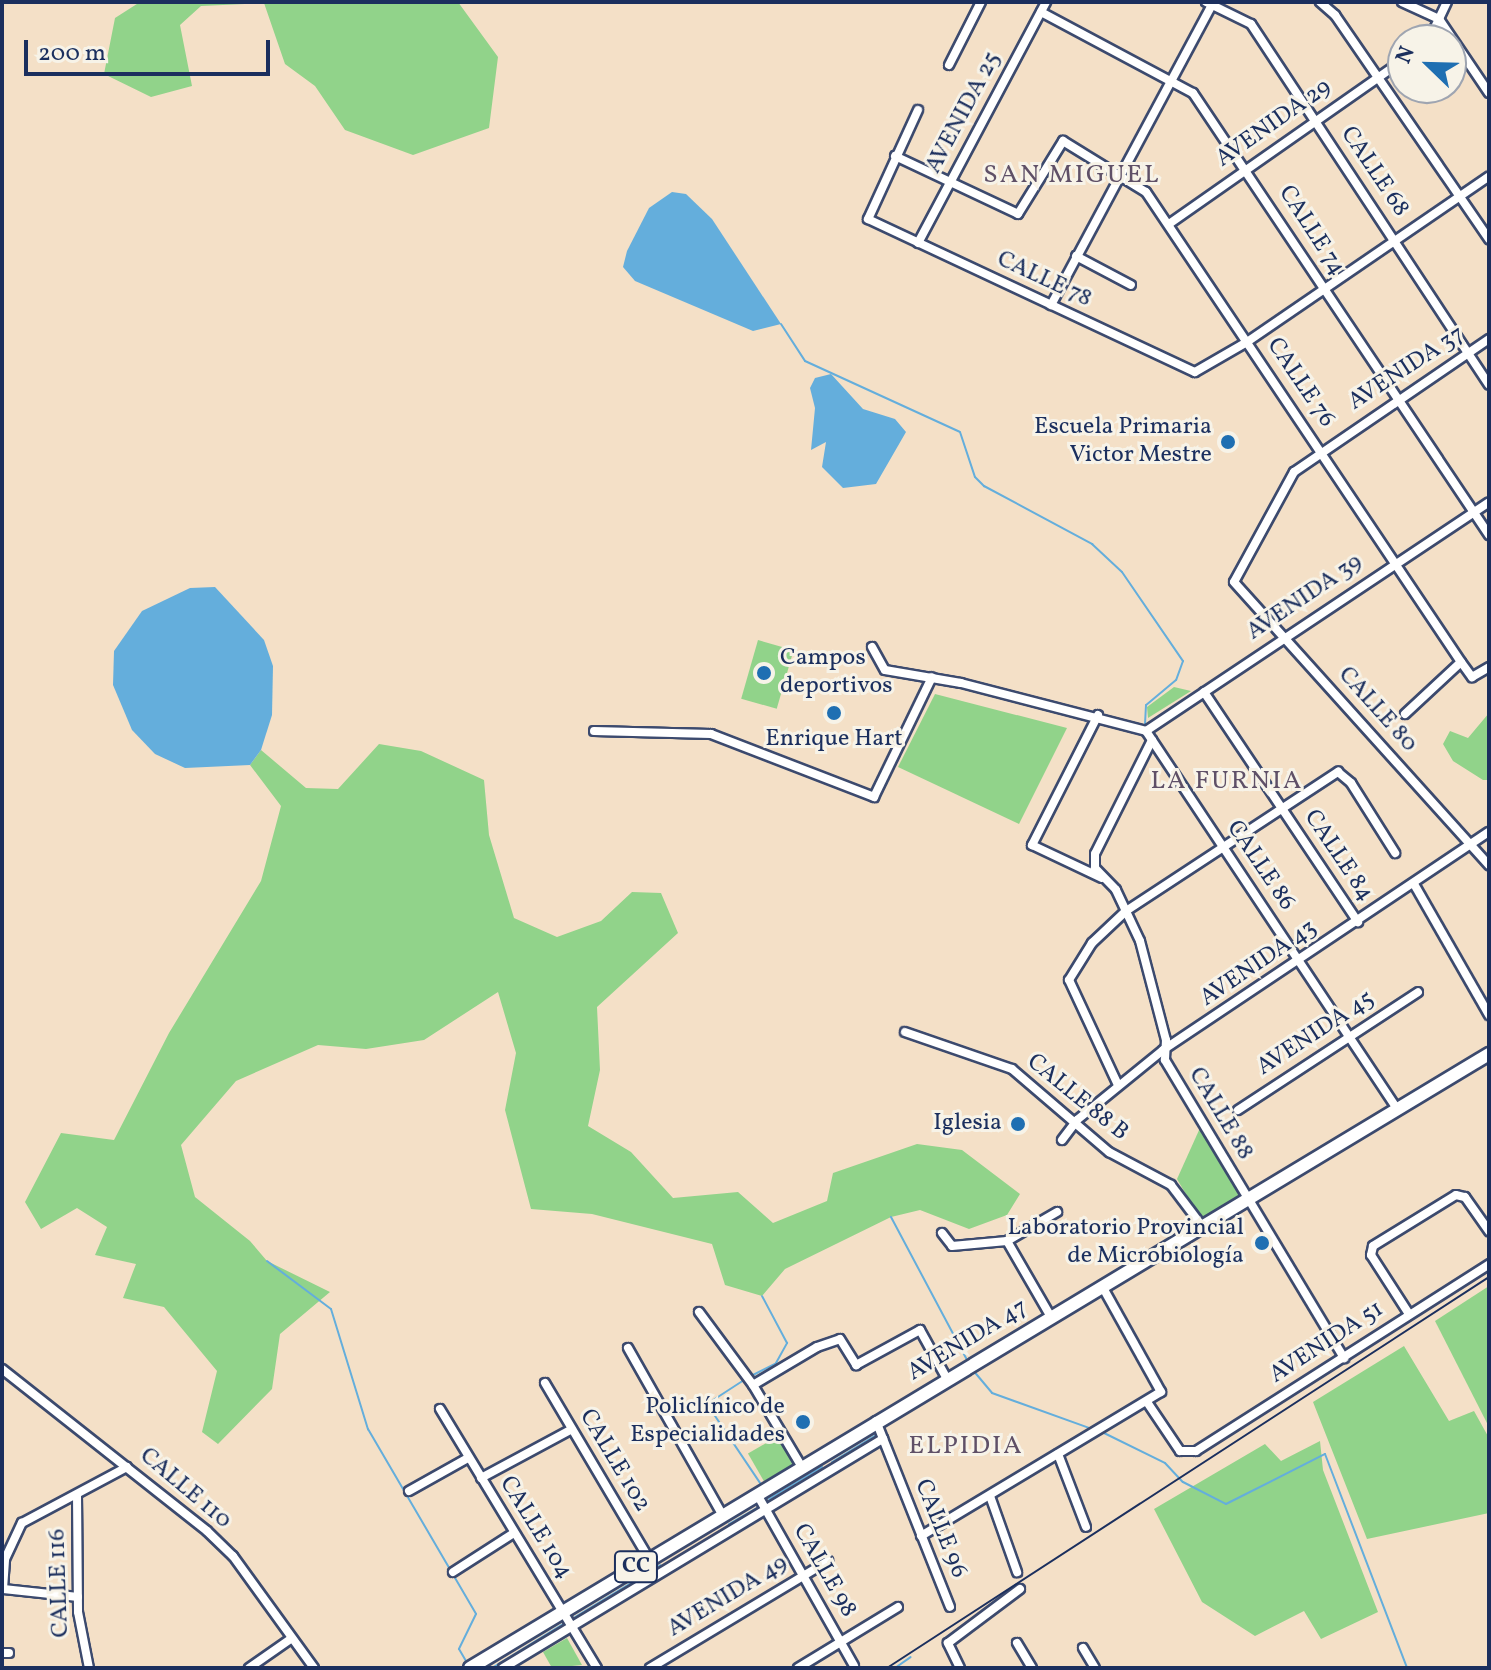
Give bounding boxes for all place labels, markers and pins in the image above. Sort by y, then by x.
place label: Escuela Primaria Victor Mestre [1034,414,1212,470]
marker: Escuela Primaria Victor Mestre [1219,433,1237,451]
place label: Campos deportivos [780,645,893,701]
marker: Campos deportivos [755,664,773,682]
marker: Enrique Hart [825,704,843,722]
place label: Enrique Hart [765,726,903,754]
place label: Iglesia [933,1110,1002,1138]
marker: Iglesia [1009,1115,1027,1133]
place label: Laboratorio Provincial de Microbiología [1007,1215,1244,1271]
marker: Laboratorio Provincial de Microbiología [1251,1232,1273,1254]
place label: Policlínico de Especialidades [630,1394,785,1450]
marker: Policlínico de Especialidades [792,1411,814,1433]

